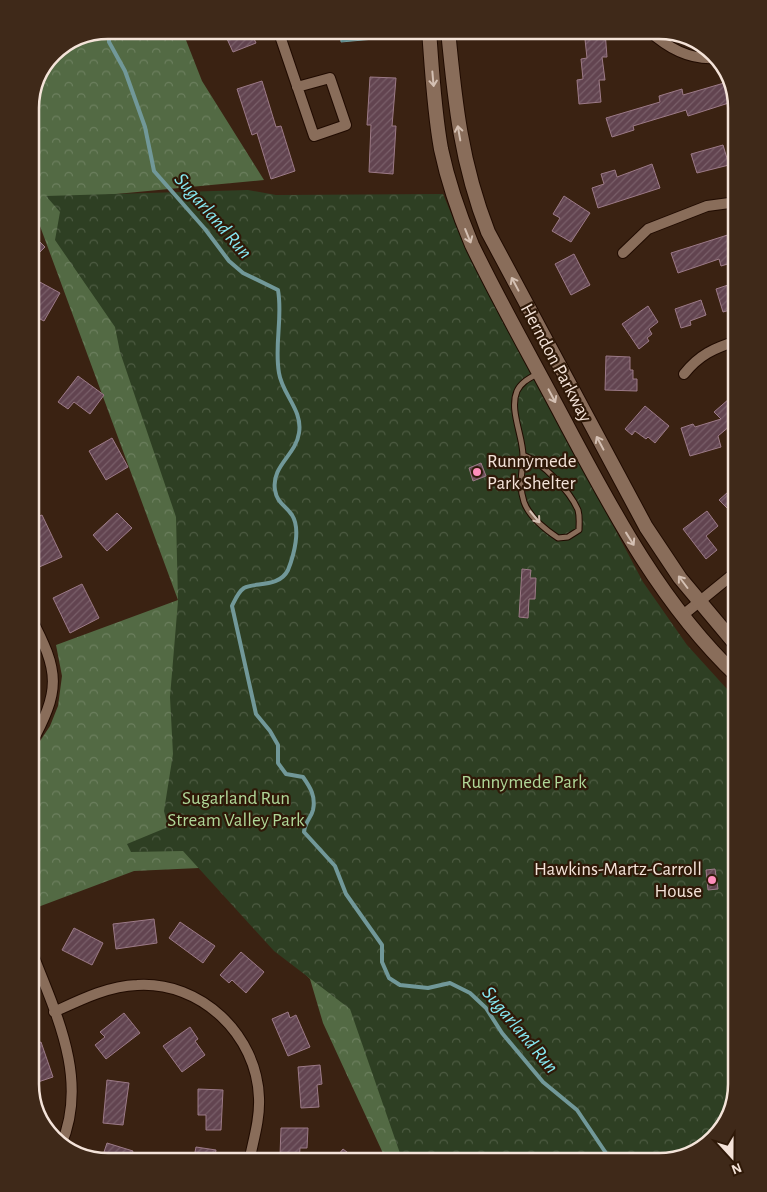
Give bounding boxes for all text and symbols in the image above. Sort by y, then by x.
one-way arrow [428,70,438,86]
one-way arrow [453,125,463,141]
water label: Sugarland Run [171,169,255,263]
one-way arrow [465,229,474,244]
one-way arrow [509,278,519,292]
street label: Herndon Parkway [517,301,595,425]
one-way arrow [548,388,557,403]
one-way arrow [594,436,604,451]
place label: Runnymede Park Shelter [487,452,576,493]
marker: Runnymede Park Shelter [471,466,483,478]
one-way arrow [529,510,541,523]
one-way arrow [625,531,635,545]
one-way arrow [678,576,689,589]
park label: Runnymede Park [461,773,587,792]
park label: Sugarland Run Stream Valley Park [167,789,305,830]
place label: Hawkins-Martz-Carroll House [534,860,702,901]
marker: Hawkins-Martz-Carroll House [706,874,718,886]
water label: Sugarland Run [478,983,562,1077]
north arrow [707,1132,757,1182]
text: N [729,1160,743,1176]

